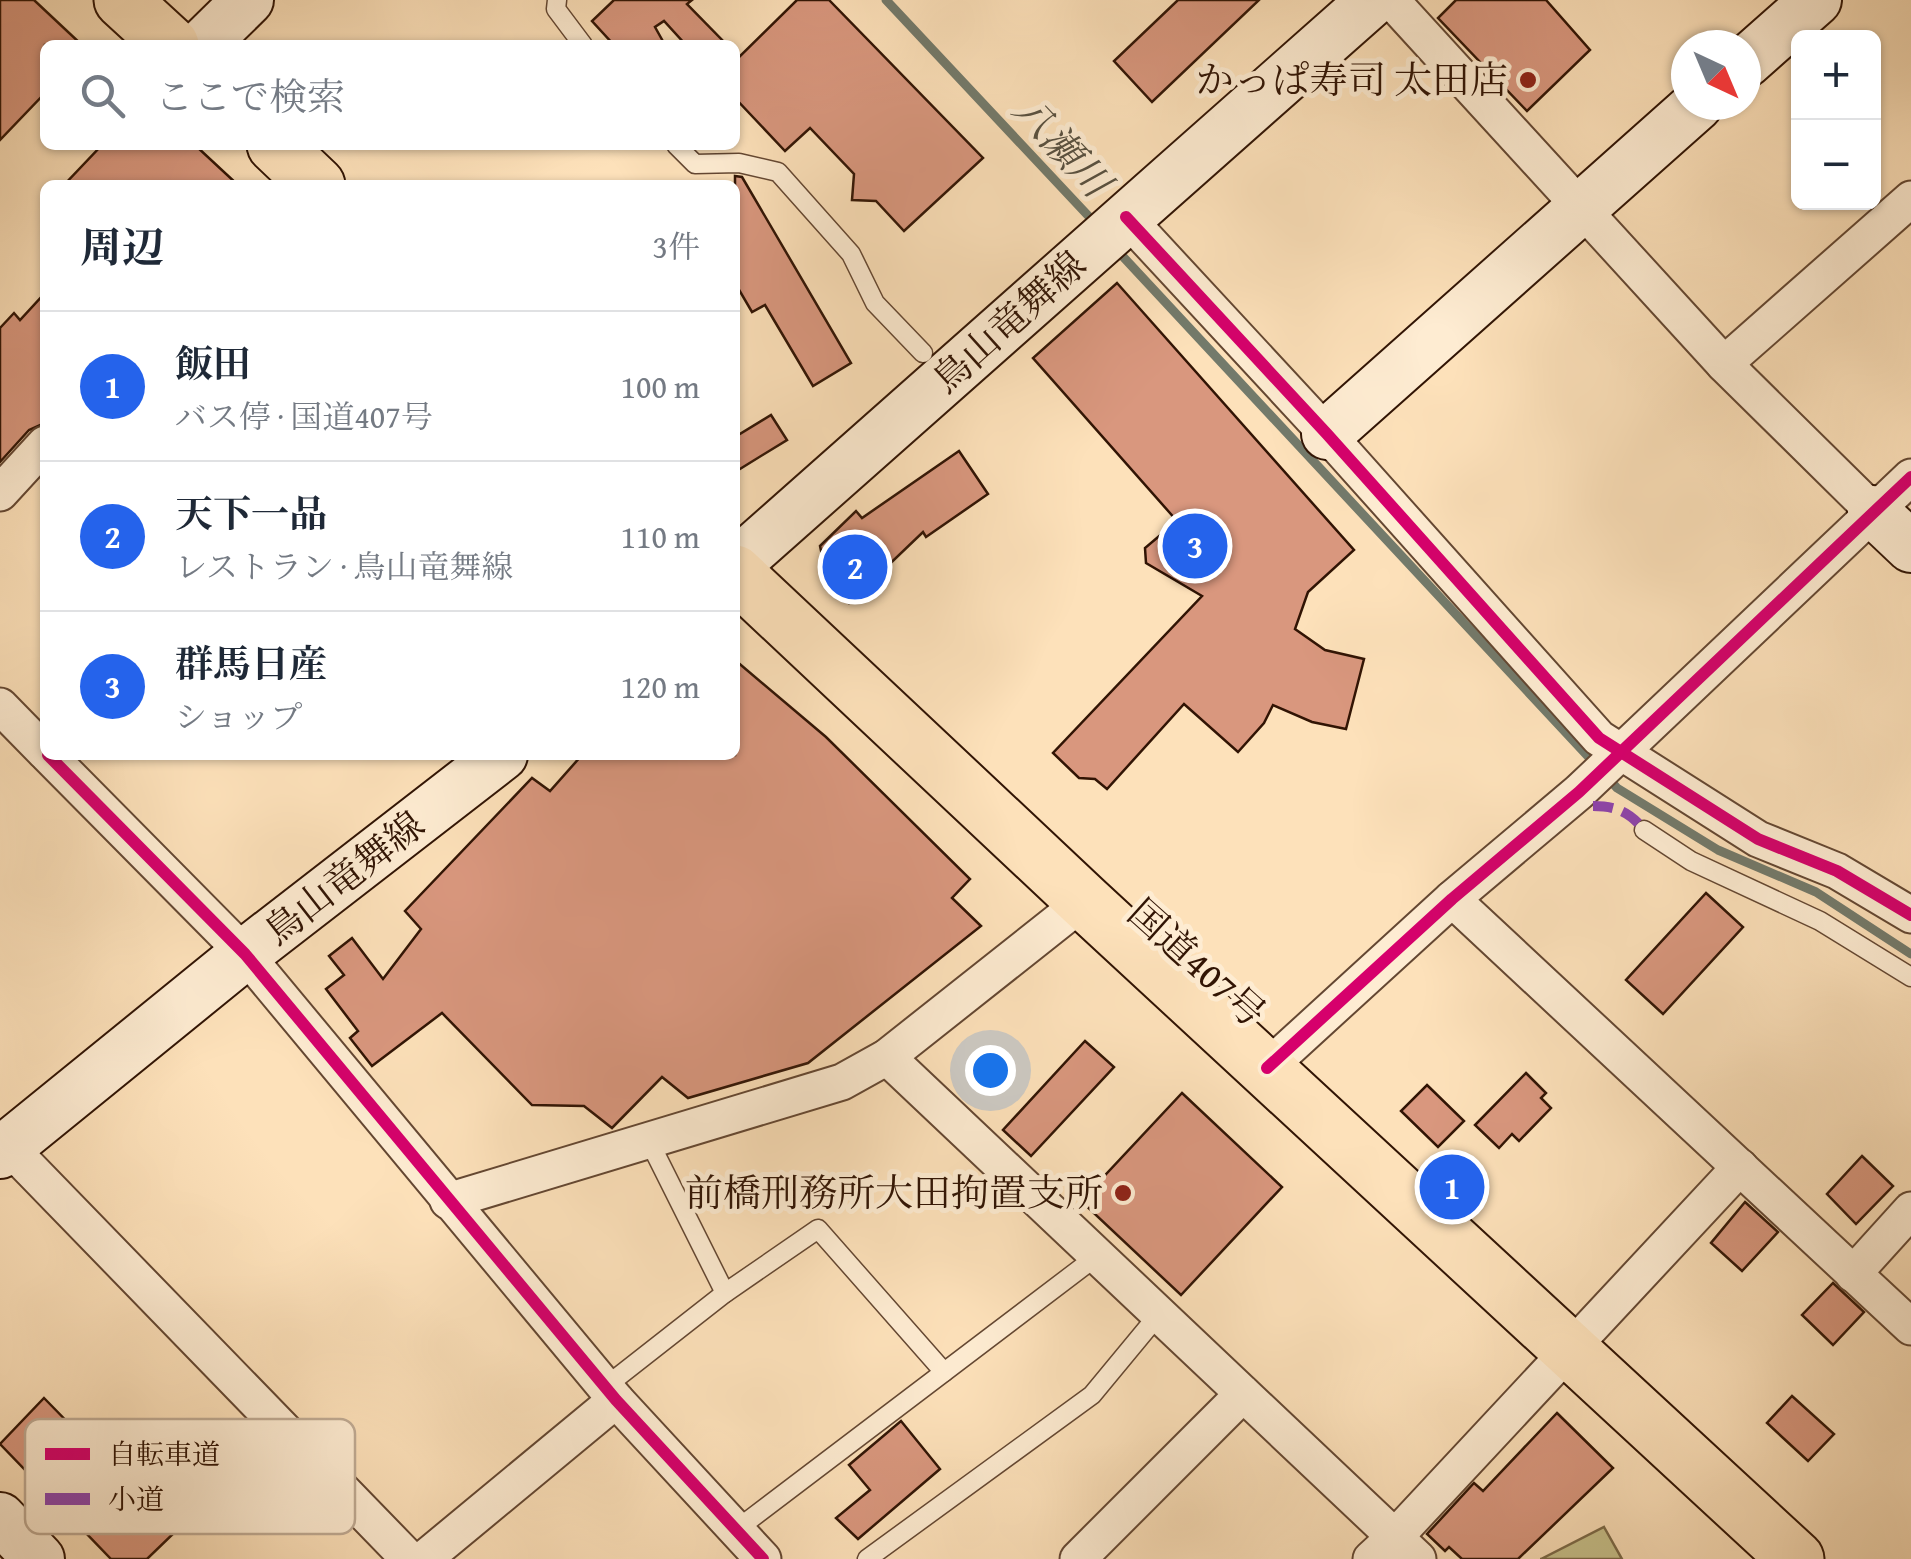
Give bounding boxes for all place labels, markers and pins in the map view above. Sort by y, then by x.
place label: かっぱ寿司 太田店 [1196,51,1508,107]
marker: かっぱ寿司 太田店 [1517,69,1539,91]
pin: 3 [1162,508,1228,584]
pin: 2 [822,530,888,604]
pin: 1 [1420,1150,1484,1224]
place label: 前橋刑務所大田拘置支所 [685,1164,1103,1220]
marker: 前橋刑務所大田拘置支所 [1112,1182,1134,1204]

